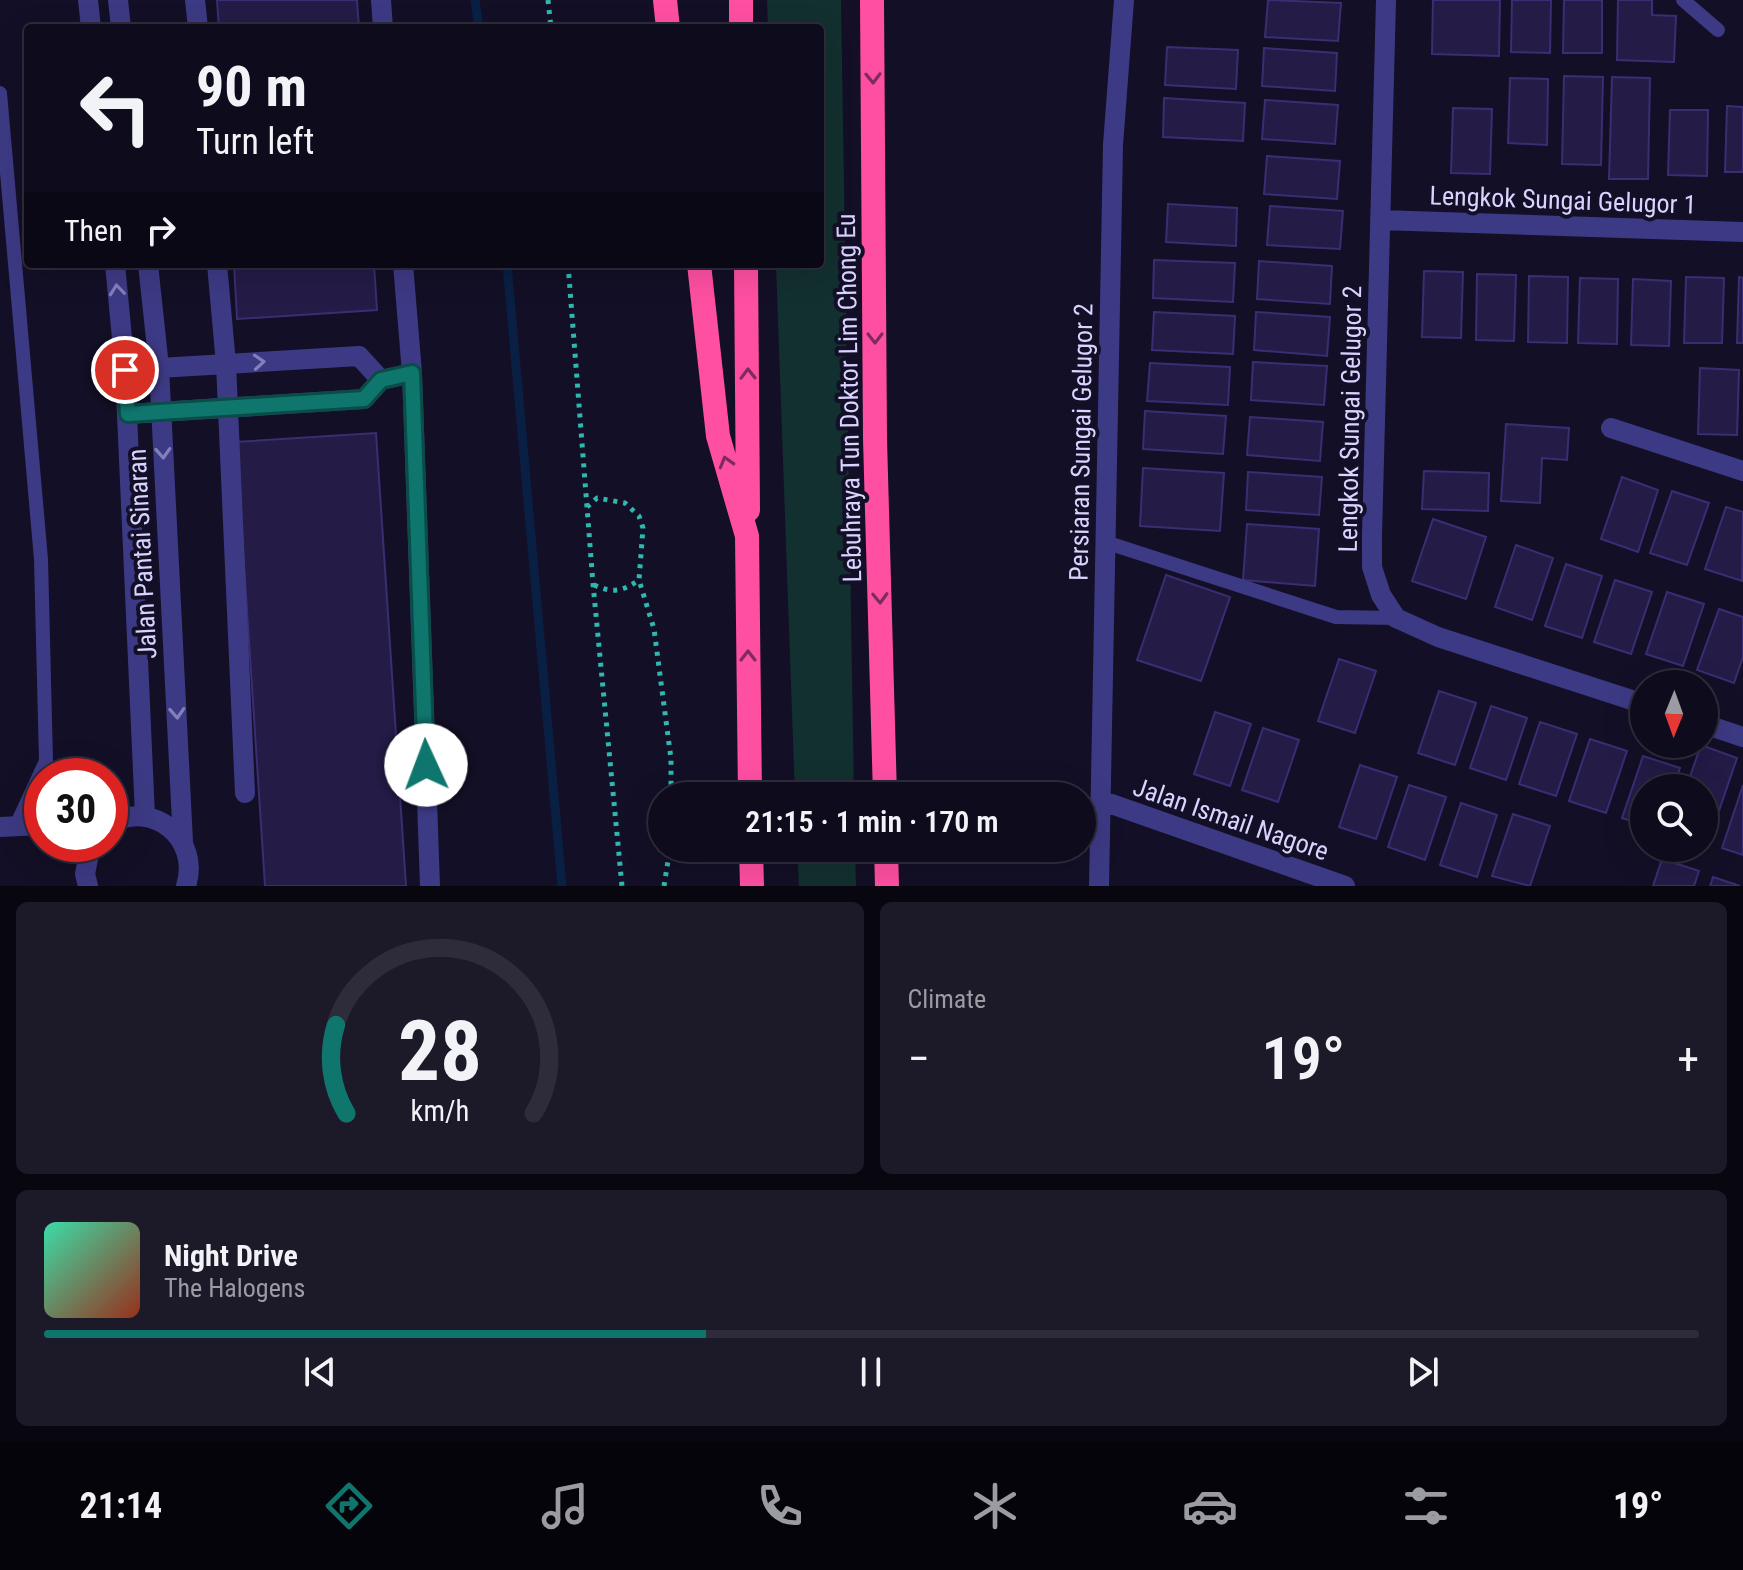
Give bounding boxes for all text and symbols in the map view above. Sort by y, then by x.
text: 90 m [196,54,307,120]
icon: left [64,56,168,160]
one-way arrow [864,72,881,85]
text: Turn left [196,121,314,163]
street label: Lengkok Sungai Gelugor 1 [1429,180,1697,220]
icon: right [139,208,183,252]
text: Then [64,213,123,248]
street label: Lebuhraya Tun Doktor Lim Chong Eu [831,213,867,583]
one-way arrow [109,283,126,296]
street label: Lengkok Sungai Gelugor 2 [1333,285,1367,553]
street label: Persiaran Sungai Gelugor 2 [1064,303,1098,581]
one-way arrow [866,332,884,345]
pin [91,336,159,404]
icon: arrive [103,348,147,392]
one-way arrow [253,354,266,371]
one-way arrow [739,367,757,380]
one-way arrow [155,447,172,460]
street label: Jalan Pantai Sinaran [122,448,162,660]
one-way arrow [719,455,735,469]
one-way arrow [871,592,888,605]
one-way arrow [739,649,757,662]
north arrow [1630,670,1718,758]
map controls [1630,670,1718,862]
one-way arrow [168,707,185,720]
position arrow [384,723,468,807]
speed limit sign: 30 [24,758,128,862]
street label: Jalan Ismail Nagore [1129,772,1333,866]
button: search [1630,774,1718,862]
text: 21:15 · 1 min · 170 m [745,804,999,839]
text: Climate [908,984,986,1014]
text: 28 [398,1003,482,1100]
text: 19° [1262,1023,1345,1094]
text: − [908,1033,930,1085]
text: + [1677,1033,1699,1085]
text: km/h [410,1094,469,1128]
text: Night Drive [164,1238,298,1273]
text: The Halogens [164,1273,305,1303]
icon: previous [298,1350,342,1394]
icon: pause [849,1350,893,1394]
icon: next [1401,1350,1445,1394]
icon: directions [321,1478,377,1534]
icon: music [537,1478,593,1534]
icon: phone [752,1478,808,1534]
icon: climate [967,1478,1023,1534]
icon: car [1182,1478,1238,1534]
icon: filters [1398,1478,1454,1534]
text: 21:14 [80,1485,162,1527]
text: 19° [1613,1485,1663,1527]

